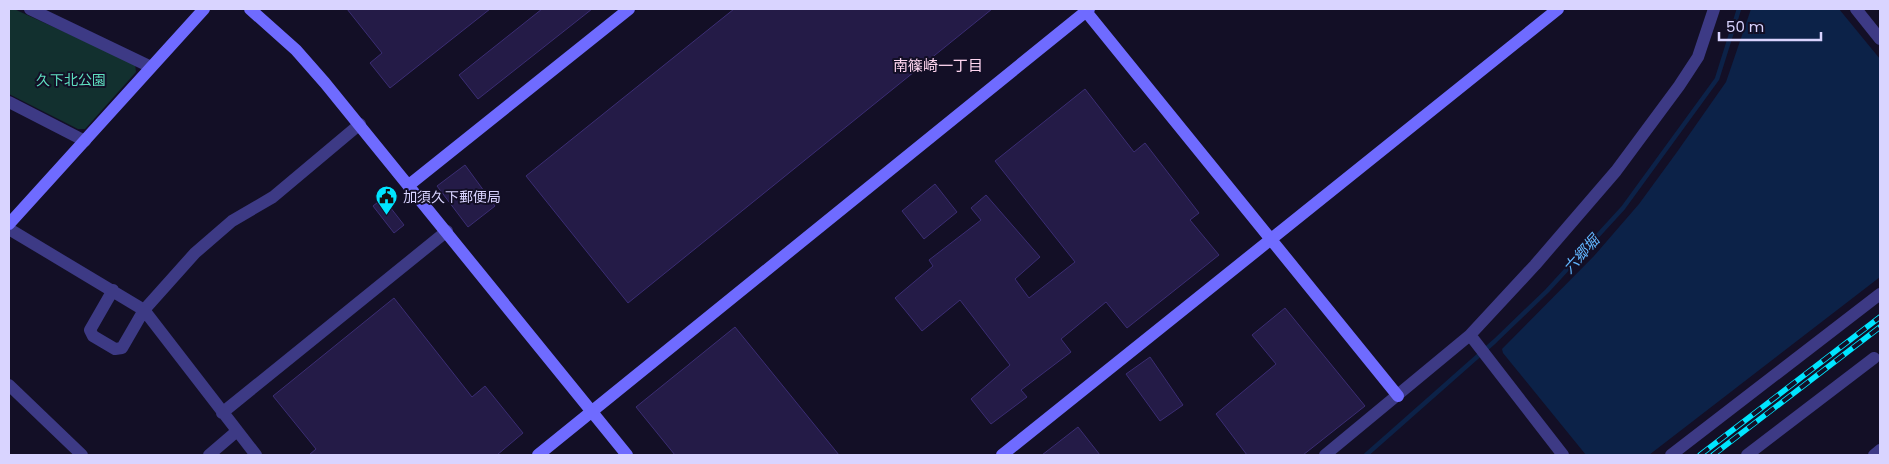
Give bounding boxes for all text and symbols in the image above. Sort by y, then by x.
scale bar [1719,10,1822,42]
text: 50 m [1726,16,1764,37]
district label: 南篠崎一丁目 [893,55,983,76]
park label: 久下北公園 [36,70,106,90]
public building icon: 加須久下郵便局 [375,185,399,216]
place label: 加須久下郵便局 [403,187,501,207]
water label: 六郷堀 [1558,229,1605,278]

